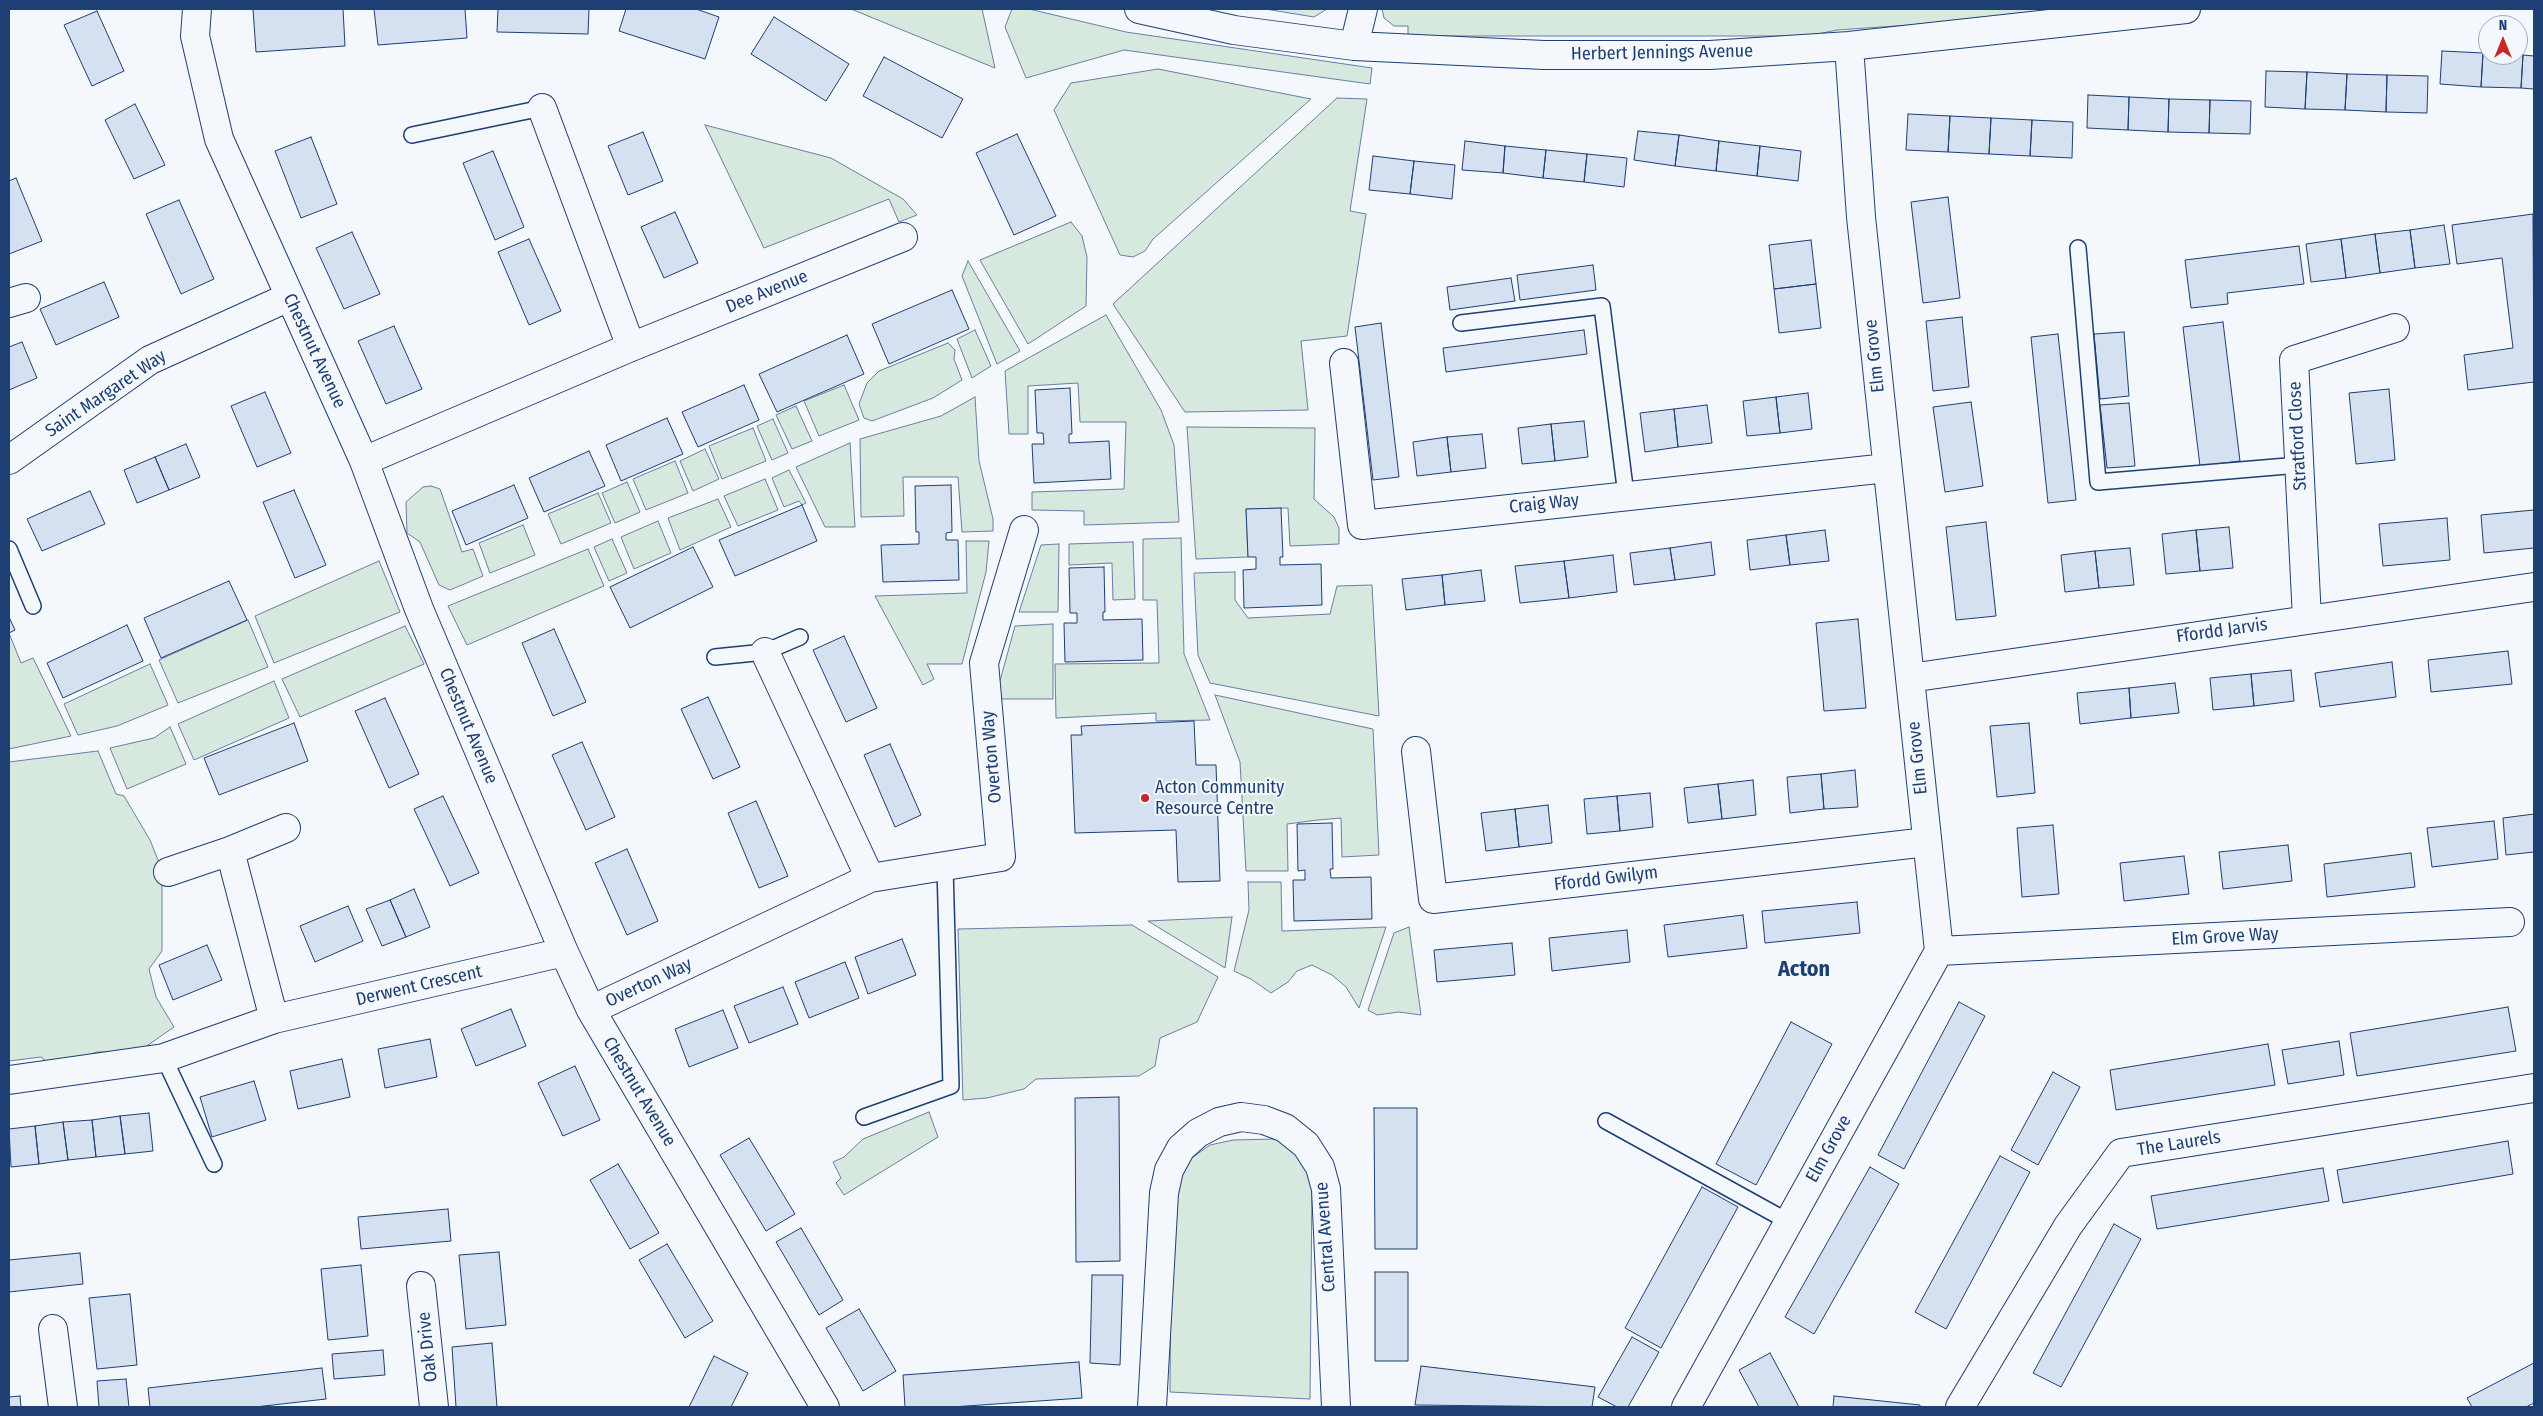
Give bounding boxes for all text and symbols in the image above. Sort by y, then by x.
north arrow [2478,15,2528,65]
text: N [2499,17,2507,34]
street label: Herbert Jennings Avenue [1571,41,1753,65]
street label: Dee Avenue [723,266,811,318]
street label: Chestnut Avenue [278,290,350,412]
street label: Elm Grove [1860,318,1890,394]
street label: Saint Margaret Way [42,346,170,442]
street label: Stratford Close [2284,381,2312,491]
street label: Craig Way [1508,490,1580,518]
street label: Ffordd Jarvis [2175,614,2269,648]
street label: Chestnut Avenue [434,665,502,787]
street label: Overton Way [977,710,1007,804]
street label: Elm Grove [1903,720,1933,796]
place label: Acton Community Resource Centre [1155,777,1284,820]
marker: Acton Community Resource Centre [1139,792,1151,804]
street label: Ffordd Gwilym [1553,862,1659,896]
street label: Elm Grove Way [2171,923,2279,951]
street label: Overton Way [602,954,696,1012]
district label: Acton [1778,957,1830,983]
street label: Derwent Crescent [354,961,484,1011]
street label: Chestnut Avenue [598,1033,680,1151]
street label: Elm Grove [1802,1112,1856,1186]
street label: The Laurels [2136,1127,2222,1161]
street label: Central Avenue [1311,1181,1341,1293]
street label: Oak Drive [414,1311,442,1383]

